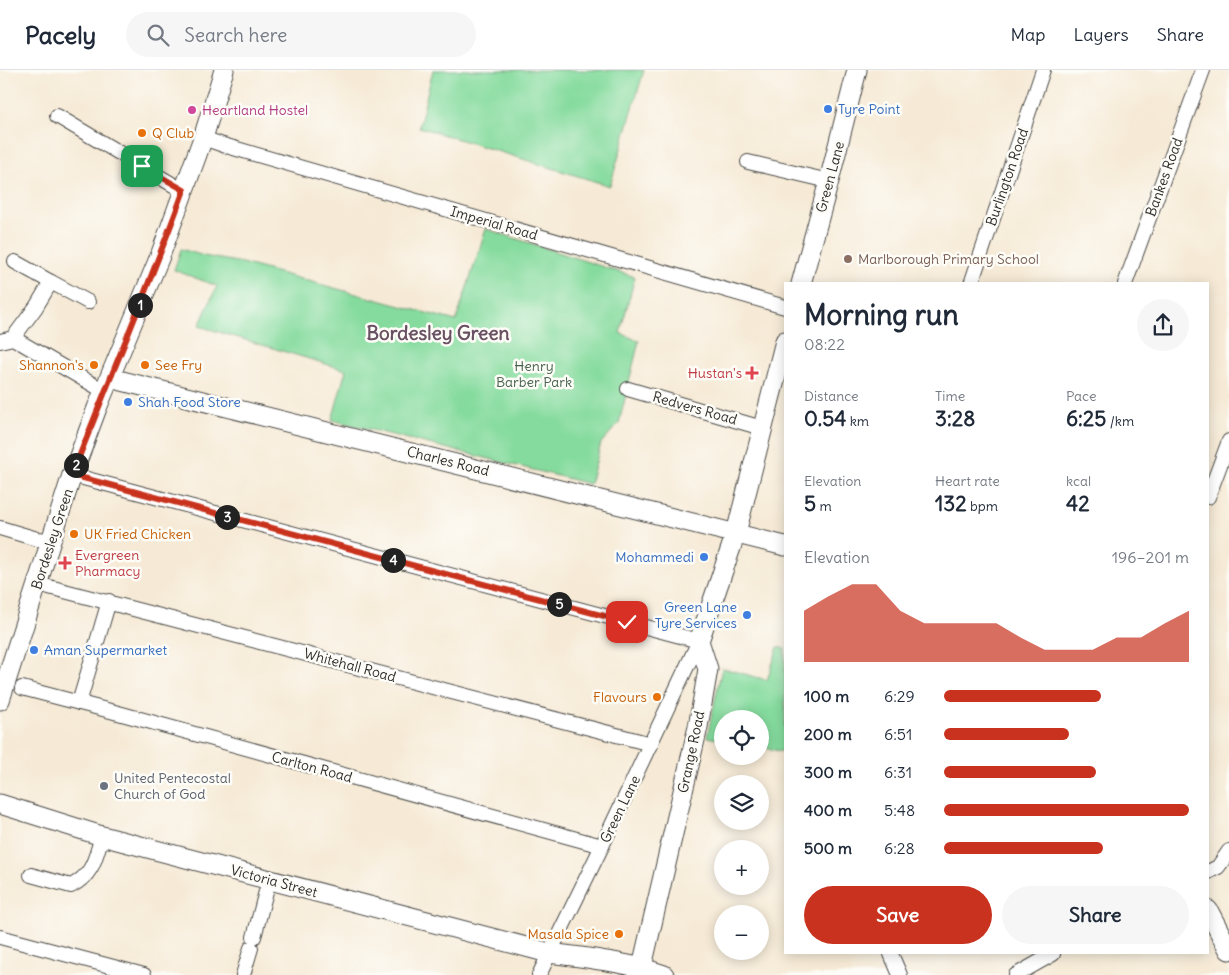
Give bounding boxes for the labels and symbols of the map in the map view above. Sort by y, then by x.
place label: Tyre Point [838,100,901,118]
place label: Heartland Hostel [202,101,308,119]
marker: Tyre Point [822,103,834,115]
marker: Heartland Hostel [186,104,198,116]
place label: Q Club [152,124,194,142]
street label: Burlington Road [982,126,1032,228]
marker: Q Club [136,127,148,139]
street label: Bankes Road [1141,135,1187,219]
street label: Green Lane [812,139,848,215]
pin [121,145,163,187]
street label: Imperial Road [448,202,540,244]
place label: Marlborough Primary School [858,250,1039,268]
marker: Marlborough Primary School [842,253,854,265]
pin: 1 [128,292,152,318]
district label: Bordesley Green [367,321,509,345]
place label: Shannon's [19,356,84,374]
place label: See Fry [155,356,202,374]
park label: Henry Barber Park [496,357,572,391]
marker: Shannon's [88,359,100,371]
marker: See Fry [139,359,151,371]
place label: Hustan's [688,364,742,382]
marker: Hustan's [746,367,758,379]
street label: Redvers Road [651,387,739,429]
place label: Shah Food Store [138,393,241,411]
marker: Shah Food Store [122,396,134,408]
street label: Charles Road [405,442,491,480]
pin: 2 [64,452,88,478]
street label: Bordesley Green [27,486,77,592]
pin: 3 [214,504,240,530]
place label: UK Fried Chicken [84,525,191,543]
marker: UK Fried Chicken [68,528,80,540]
place label: Evergreen Pharmacy [75,546,140,580]
pin: 4 [380,548,406,572]
place label: Mohammedi [615,548,694,566]
marker: Mohammedi [698,551,710,563]
marker: Evergreen Pharmacy [59,557,71,569]
pin: 5 [546,592,572,616]
place label: Green Lane Tyre Services [655,598,737,632]
pin [606,601,648,643]
marker: Green Lane Tyre Services [741,609,753,621]
place label: Aman Supermarket [44,641,167,659]
marker: Aman Supermarket [28,644,40,656]
street label: Whitehall Road [302,644,398,686]
place label: Flavours [593,688,647,706]
marker: Flavours [651,691,663,703]
street label: Grange Road [674,709,708,795]
street label: Carlton Road [270,748,354,786]
place label: United Pentecostal Church of God [114,769,231,803]
street label: Green Lane [596,772,644,846]
marker: United Pentecostal Church of God [98,780,110,792]
street label: Victoria Street [229,861,320,901]
place label: Masala Spice [528,925,609,943]
marker: Masala Spice [613,928,625,940]

